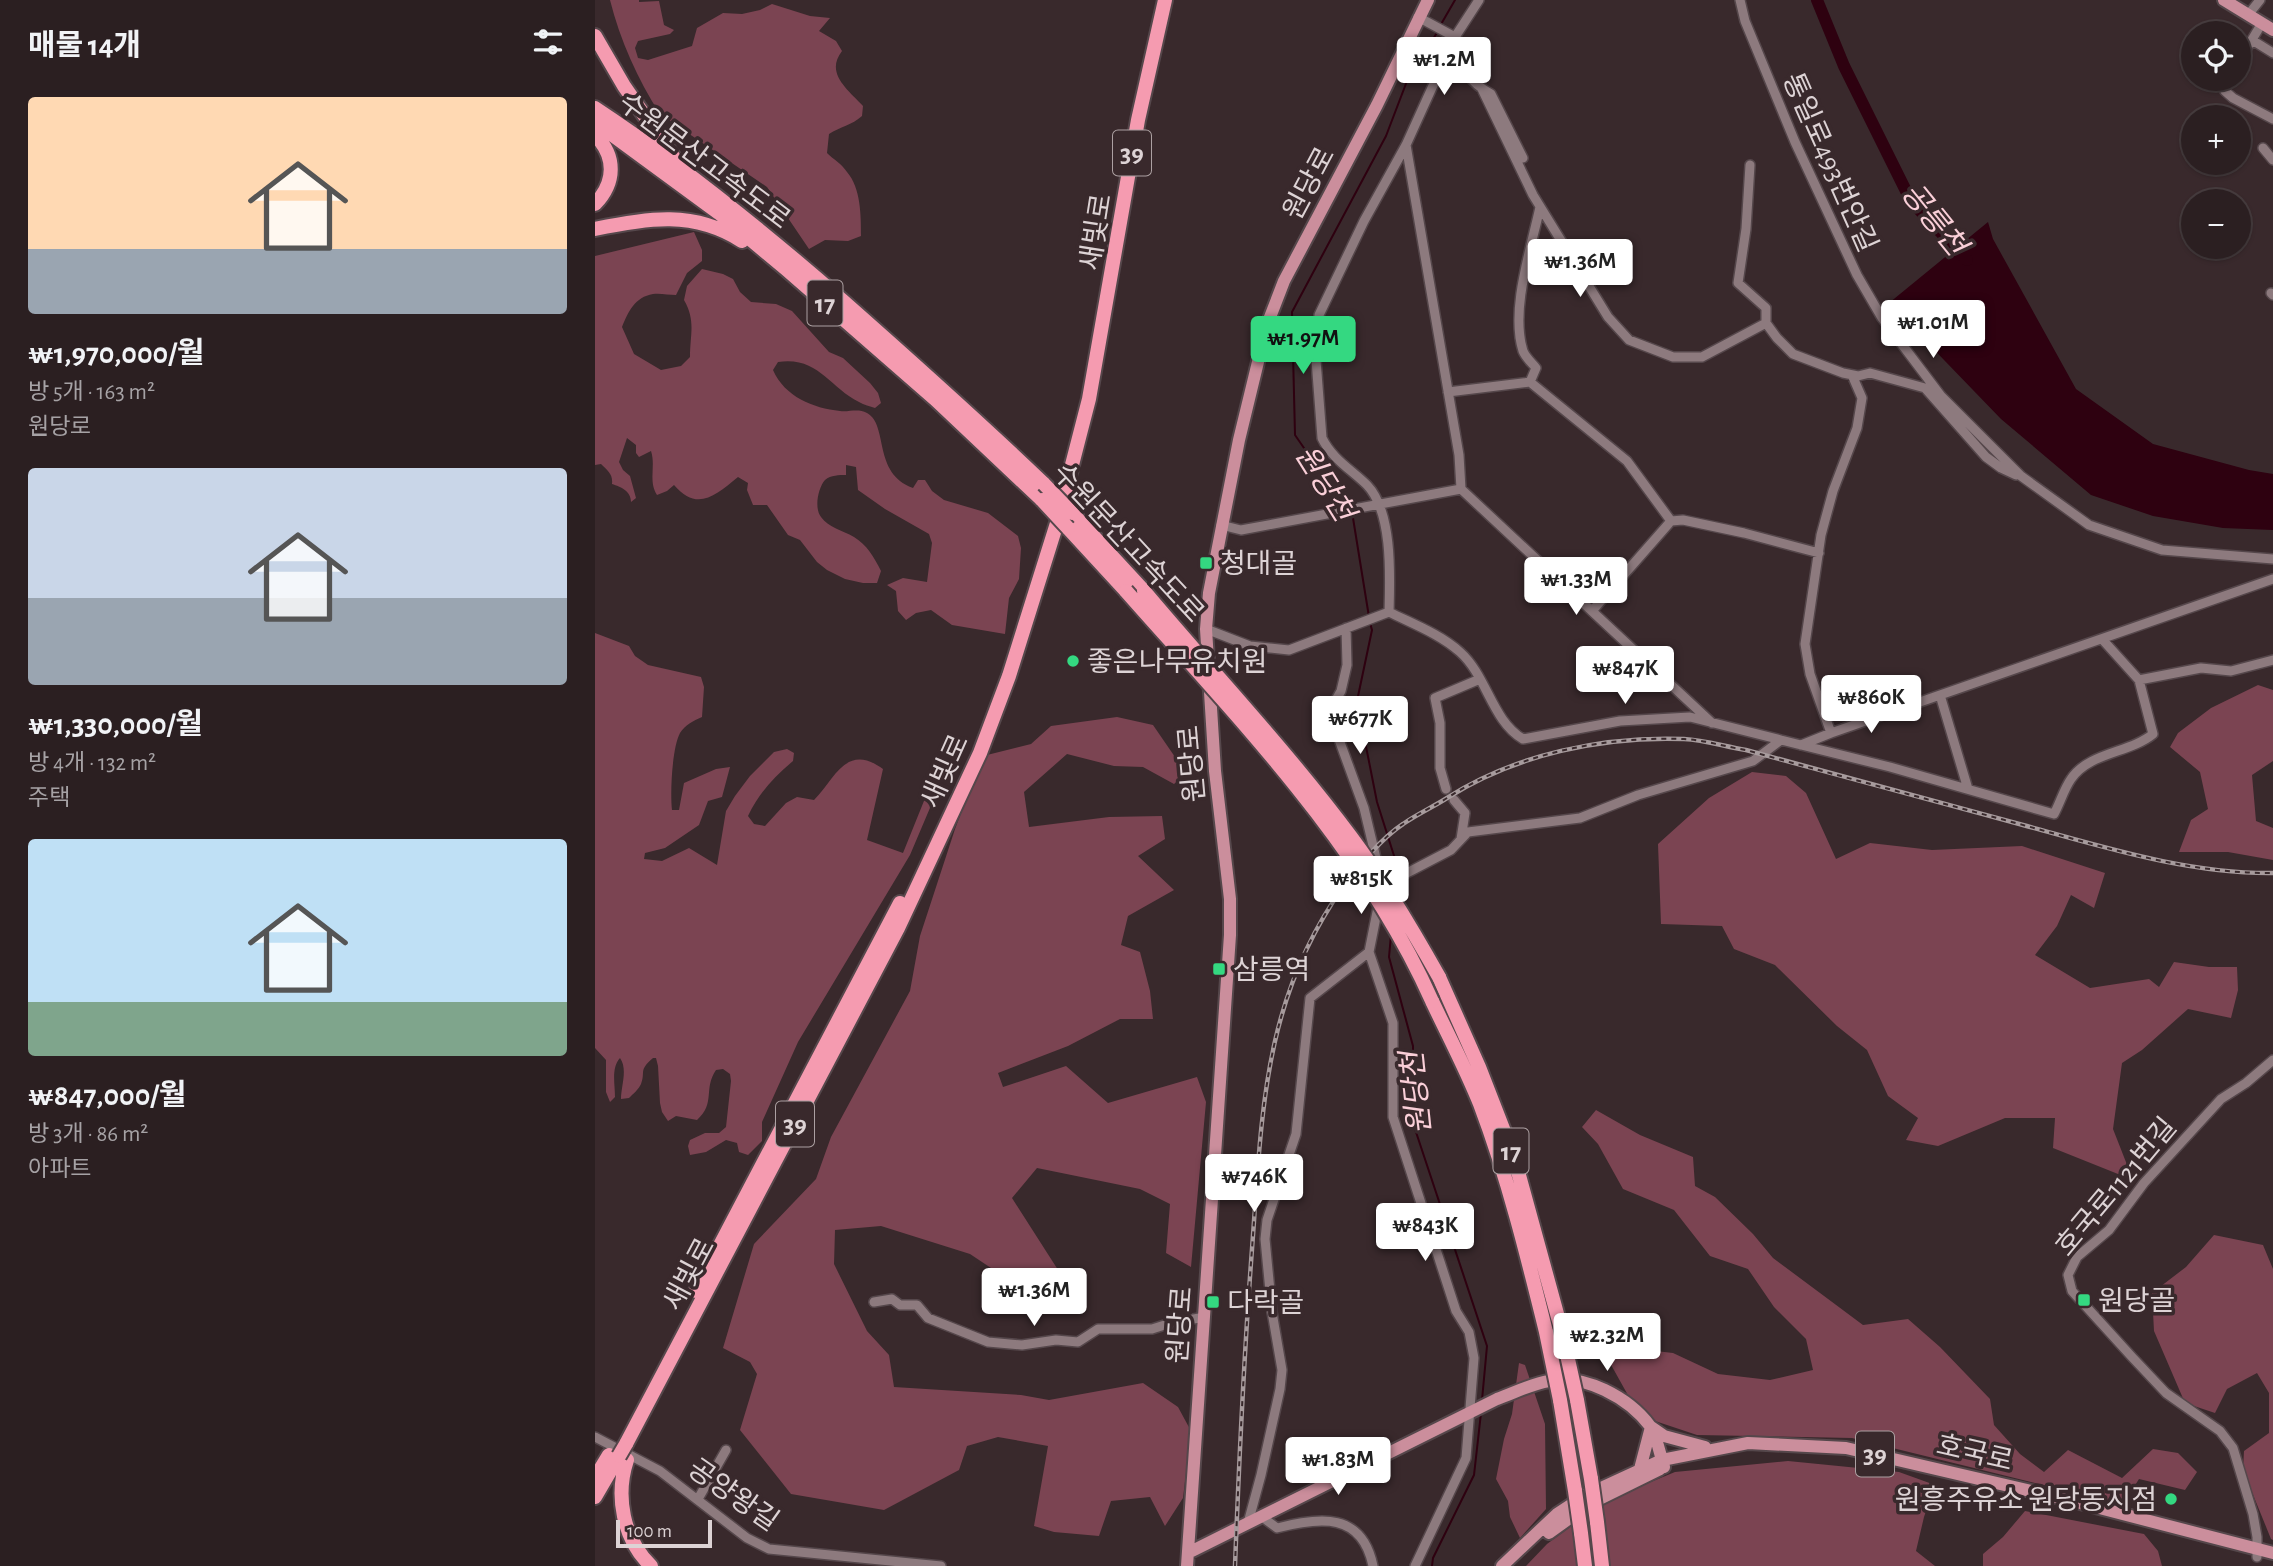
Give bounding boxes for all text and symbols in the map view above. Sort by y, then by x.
map controls [2181,21,2251,259]
button: locate [2181,21,2251,91]
icon: filters [529,23,567,61]
text: 매물 14개 [28,31,141,61]
pin: ₩1.2M [1395,38,1493,97]
text: ₩1.2M [1413,48,1475,71]
street label: 통일로493번안길 [1777,68,1883,257]
street label: 수원문산고속도로 [613,88,795,235]
button: + [2181,105,2251,175]
road number: 39 [1113,130,1151,176]
street label: 원당로 [1277,142,1340,225]
icon: home [235,143,361,269]
water label: 공릉천 [1896,177,1974,264]
button: − [2181,189,2251,259]
street label: 새빛로 [1075,192,1117,273]
pin: ₩1.36M [1523,240,1637,299]
text: ₩1.36M [1544,250,1616,273]
road number: 17 [807,280,842,326]
pin: ₩1.01M [1876,300,1990,360]
text: ₩1.01M [1897,311,1969,334]
pin: ₩1.97M [1246,316,1360,376]
text: ₩1.97M [1267,327,1339,350]
text: ₩1,970,000/월 [28,339,204,369]
text: 방 5개 · 163 m² [28,381,155,404]
text: 원당로 [28,416,91,439]
water label: 원당천 [1289,440,1361,529]
street label: 수원문산고속도로 [1047,458,1209,628]
icon: home [235,514,361,640]
place label: 청대골 [1220,549,1297,579]
marker: 청대골 [1198,555,1214,571]
pin: ₩1.33M [1519,558,1633,617]
text: ₩1.33M [1540,568,1612,591]
pin: ₩847K [1576,646,1674,706]
place label: 좋은나무유치원 [1087,647,1267,677]
marker: 좋은나무유치원 [1065,653,1081,669]
text: ₩847K [1592,657,1658,680]
pin: ₩860K [1822,676,1920,735]
text: ₩860K [1837,686,1905,709]
pin: ₩677K [1311,696,1409,756]
text: ₩677K [1328,707,1392,730]
text: ₩1,330,000/월 [28,710,203,740]
street label: 원당로 [1174,724,1210,804]
street label: 새빛로 [915,730,974,813]
text: 방 4개 · 132 m² [28,752,156,775]
text: 주택 [28,787,70,810]
pin: ₩815K [1312,856,1410,916]
text: ₩815K [1330,867,1392,890]
icon: home [235,885,361,1011]
place label: 삼릉역 [1233,955,1310,985]
marker: 삼릉역 [1211,961,1227,977]
water label: 원당천 [1396,1047,1436,1136]
text: ₩847,000/월 [28,1081,186,1111]
road number: 39 [776,1102,814,1147]
street label: 호국로1121번길 [2049,1112,2182,1262]
text: 방 3개 · 86 m² [28,1123,148,1146]
road number: 17 [1493,1128,1529,1174]
pin: ₩746K [1205,1154,1303,1214]
text: 아파트 [28,1158,91,1181]
text: ₩746K [1221,1165,1287,1188]
pin: ₩843K [1376,1204,1474,1263]
text: ₩843K [1392,1214,1458,1237]
street label: 새빛로 [657,1233,720,1316]
pin: ₩1.36M [977,1268,1091,1328]
text: ₩1.36M [998,1279,1070,1302]
street label: 원당로 [1162,1285,1198,1365]
place label: 원당골 [2098,1286,2175,1316]
place label: 다락골 [1227,1288,1304,1318]
marker: 원당골 [2076,1292,2092,1308]
marker: 다락골 [1205,1294,1221,1310]
pin: ₩2.32M [1550,1314,1664,1373]
text: ₩2.32M [1570,1324,1644,1347]
street label: 호국로 [1934,1431,2016,1476]
road number: 39 [1856,1432,1894,1476]
pin: ₩1.83M [1281,1438,1395,1497]
text: ₩1.83M [1302,1448,1374,1471]
street label: 공양왕길 [683,1453,784,1537]
place label: 원흥주유소 원당동지점 [1895,1485,2157,1515]
marker: 원흥주유소 원당동지점 [2163,1491,2179,1507]
scale bar [616,1517,712,1549]
text: 100 m [627,1522,672,1541]

